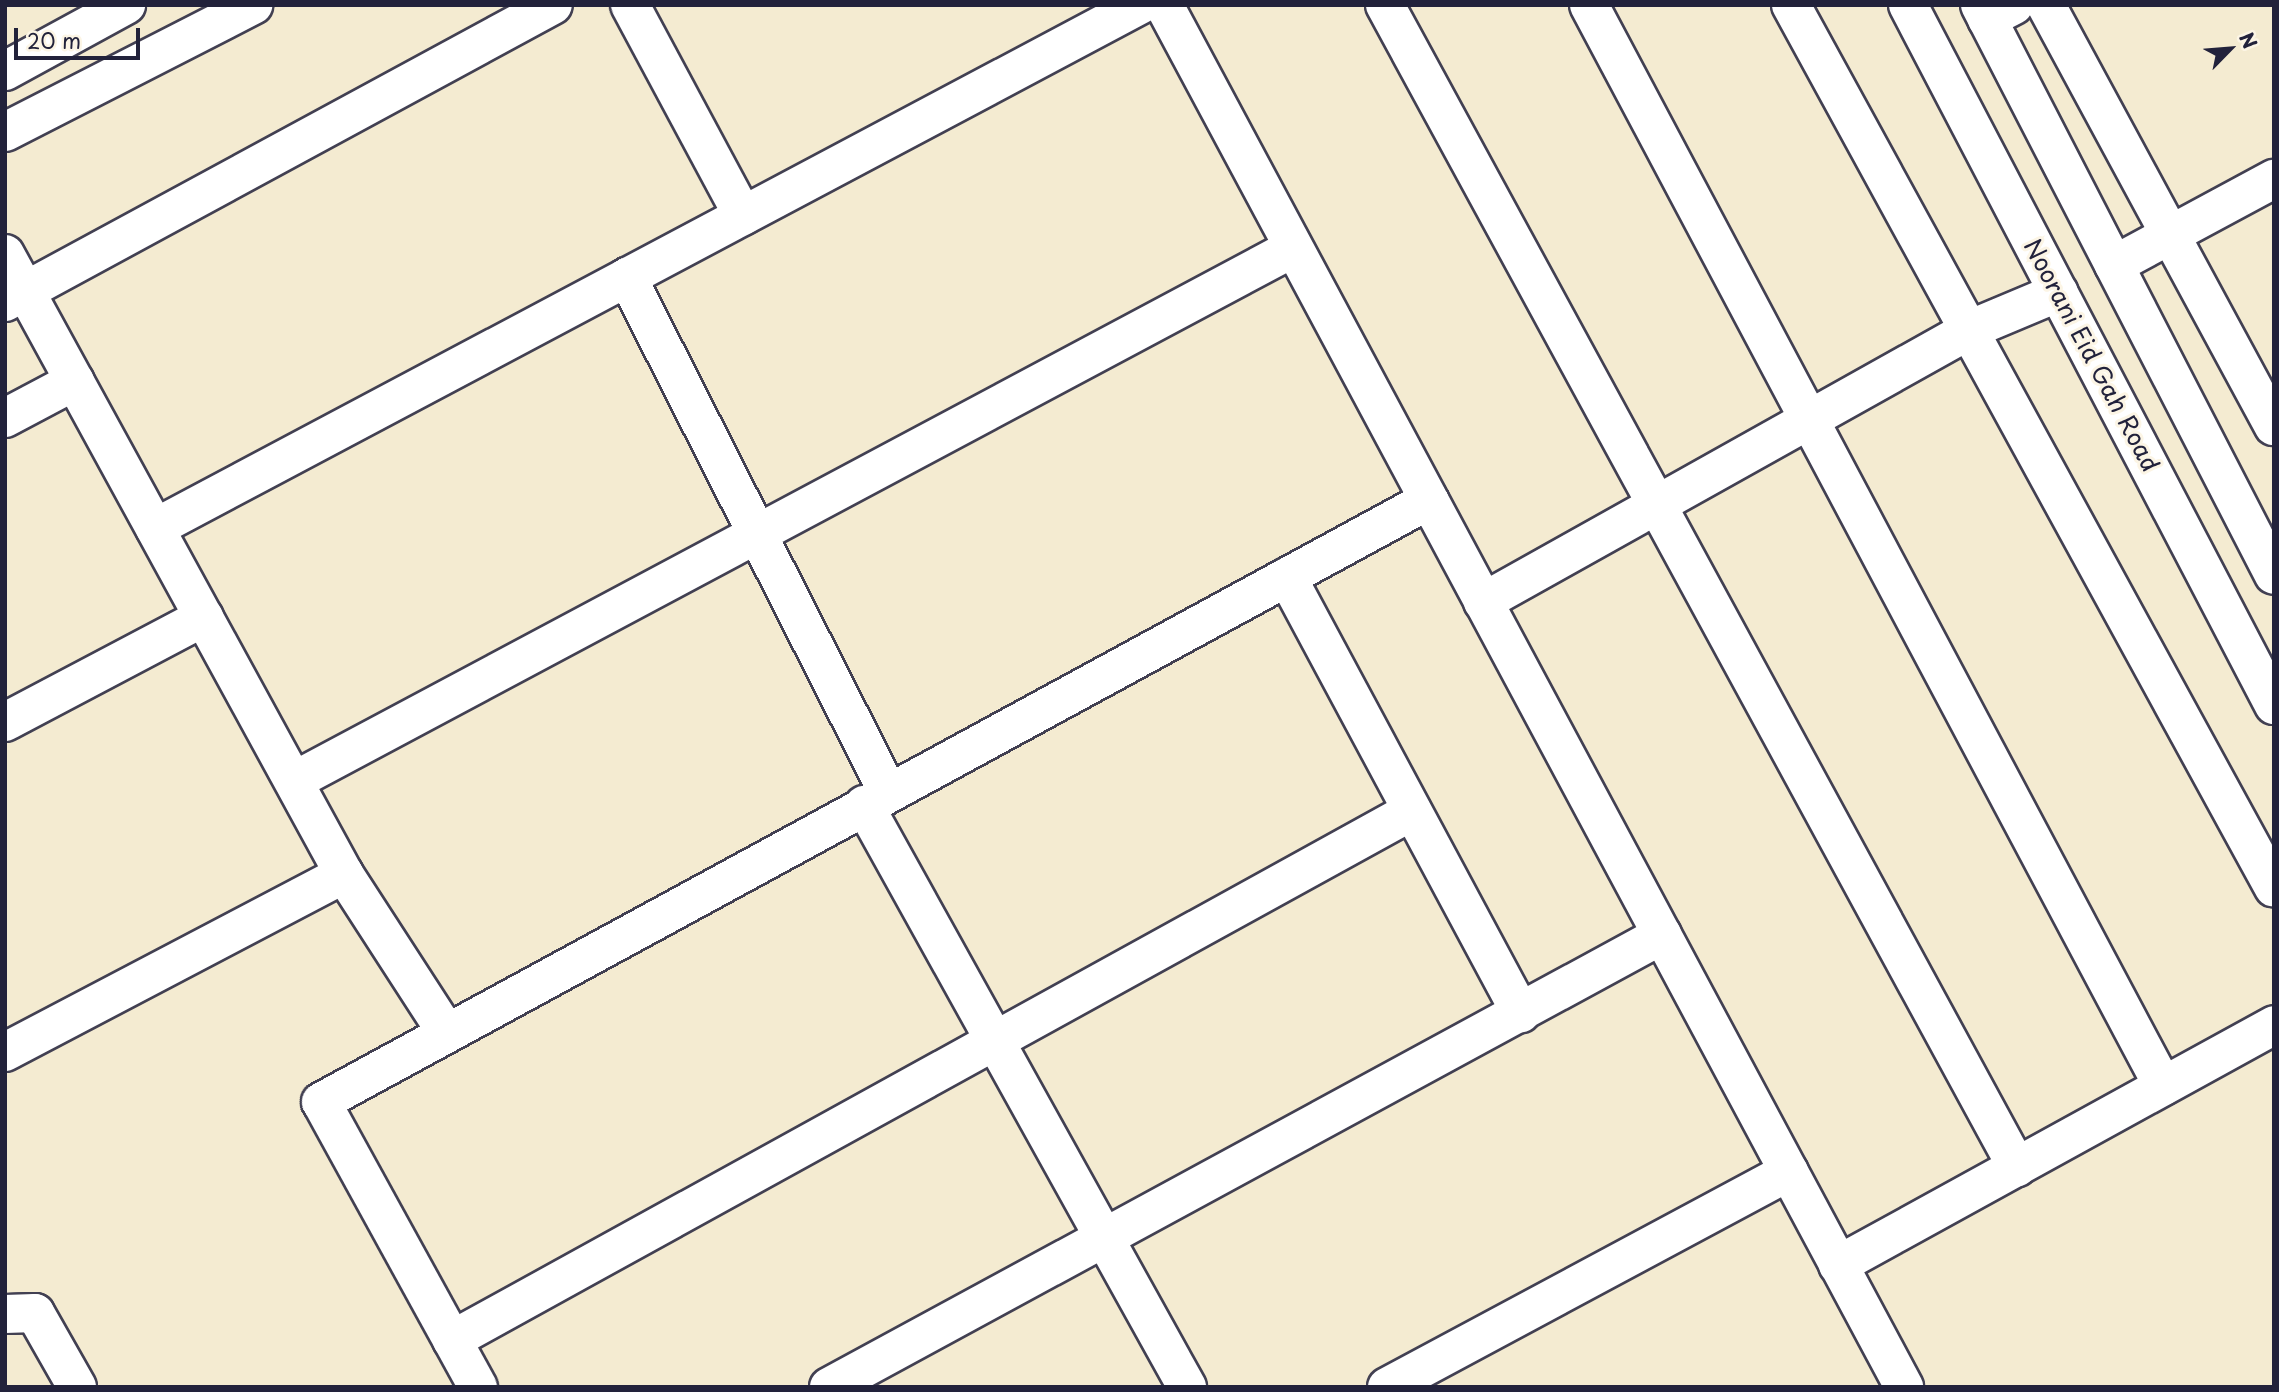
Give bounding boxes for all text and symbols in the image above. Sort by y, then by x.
scale bar [18,14,144,58]
north arrow [2195,14,2265,84]
text: 20 m [27,24,81,56]
text: N [2233,27,2265,53]
street label: Noorani Eid Gah Road [2019,234,2165,476]

